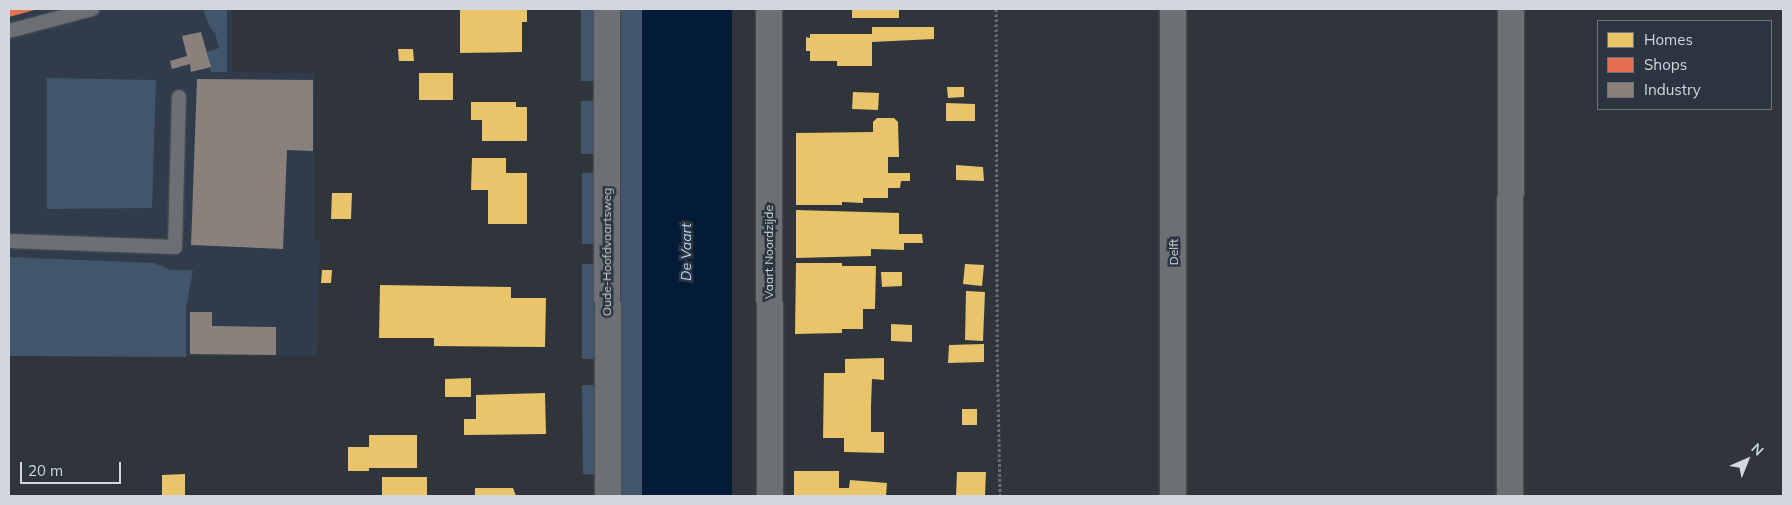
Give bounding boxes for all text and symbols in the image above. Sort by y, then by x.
legend [1597,20,1772,110]
text: Homes [1644,30,1693,49]
text: Shops [1644,55,1687,74]
text: Industry [1644,80,1701,99]
street label: Oude-Hoofdvaartsweg [600,188,614,316]
street label: Vaart Noordzijde [762,205,776,299]
water label: De Vaart [678,223,694,281]
street label: Delft [1167,239,1181,265]
north arrow [1722,435,1772,485]
text: N [1747,439,1767,459]
scale bar [22,452,124,484]
text: 20 m [28,461,63,480]

